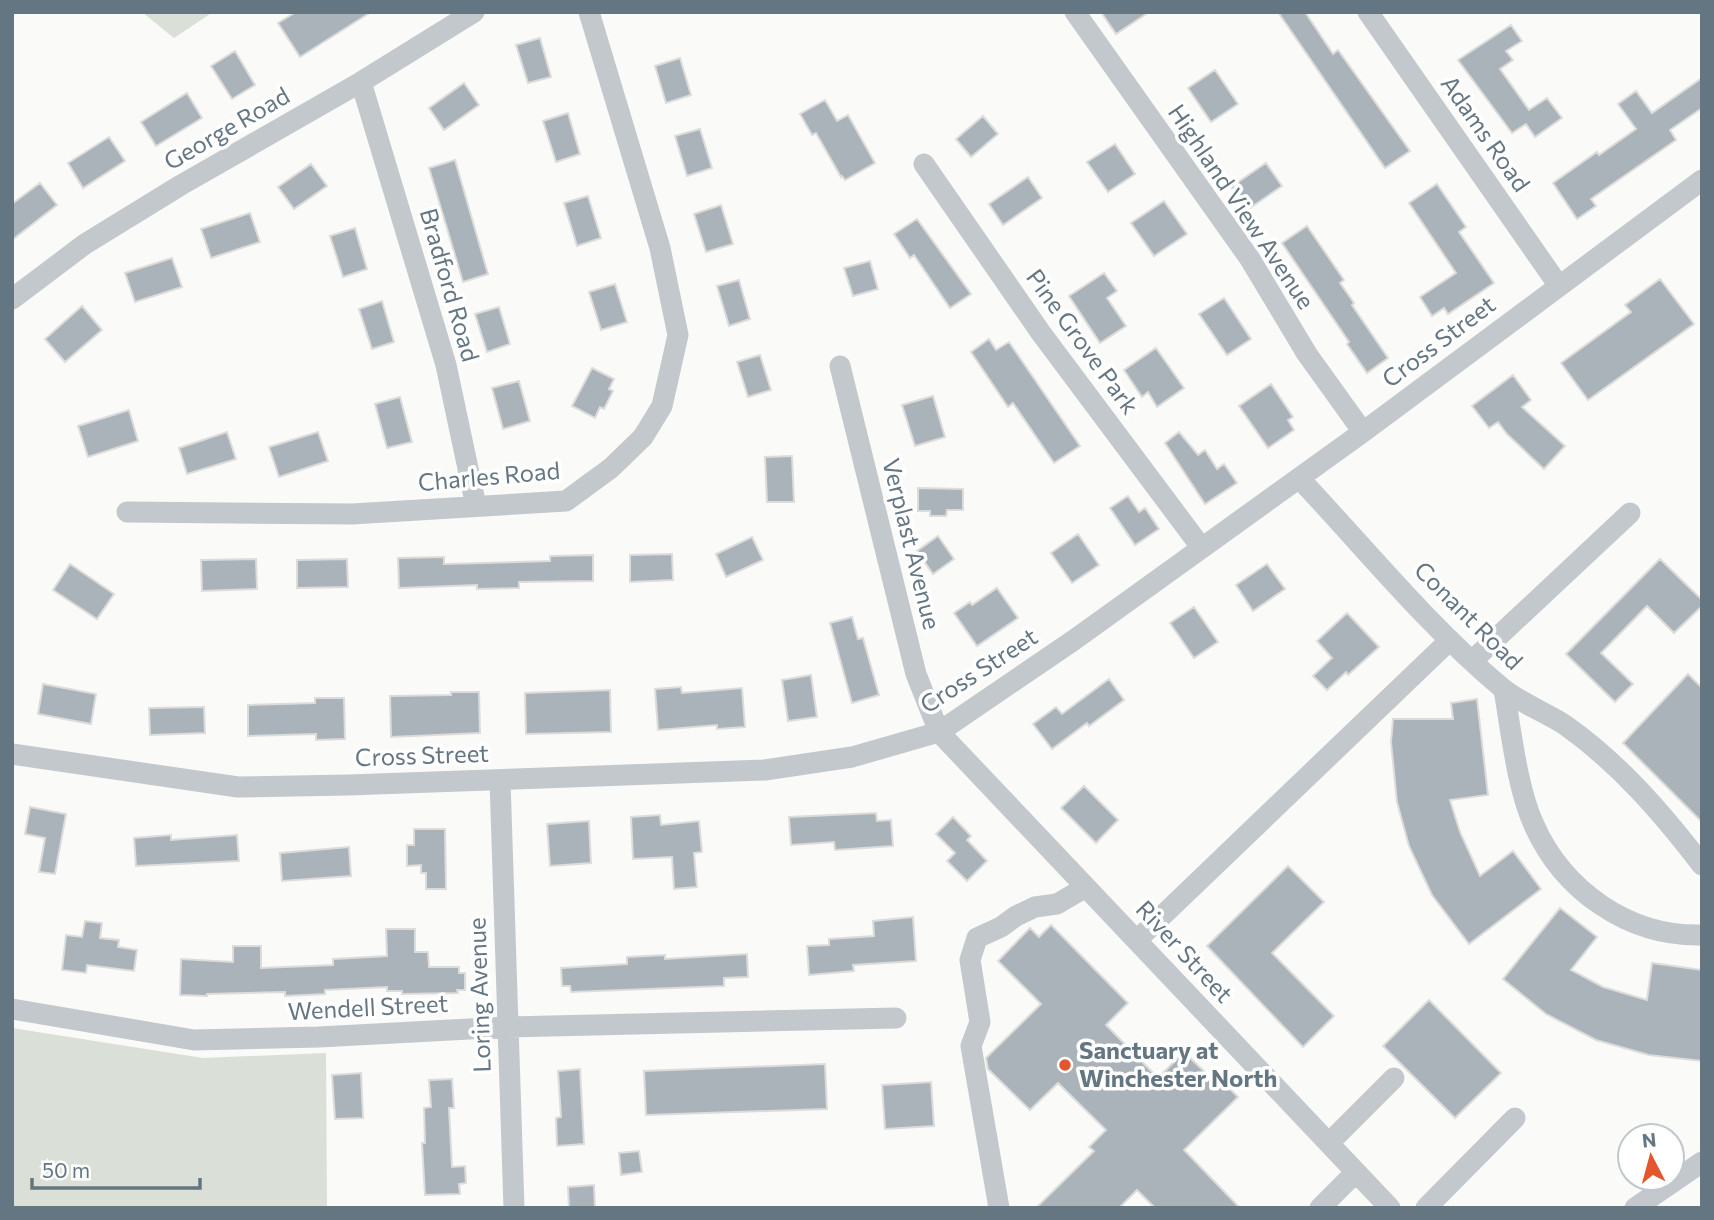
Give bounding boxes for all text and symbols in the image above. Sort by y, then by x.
street label: Adams Road [1436,70,1537,197]
street label: George Road [158,80,294,175]
street label: Highland View Avenue [1163,98,1322,314]
street label: Bradford Road [415,205,486,365]
street label: Pine Grove Park [1021,263,1146,419]
street label: Cross Street [1376,289,1500,393]
street label: Charles Road [417,455,561,496]
street label: Verplast Avenue [877,455,948,632]
street label: Conant Road [1409,555,1529,675]
street label: Cross Street [914,621,1042,718]
street label: Cross Street [354,738,490,771]
street label: River Street [1131,894,1240,1008]
street label: Loring Avenue [461,917,496,1073]
street label: Wendell Street [287,988,449,1025]
place label: Sanctuary at Winchester North [1079,1035,1277,1092]
marker: Sanctuary at Winchester North [1057,1057,1073,1073]
north arrow [1616,1122,1686,1192]
text: N [1641,1127,1657,1152]
scale bar [32,1146,200,1190]
text: 50 m [42,1157,90,1182]

